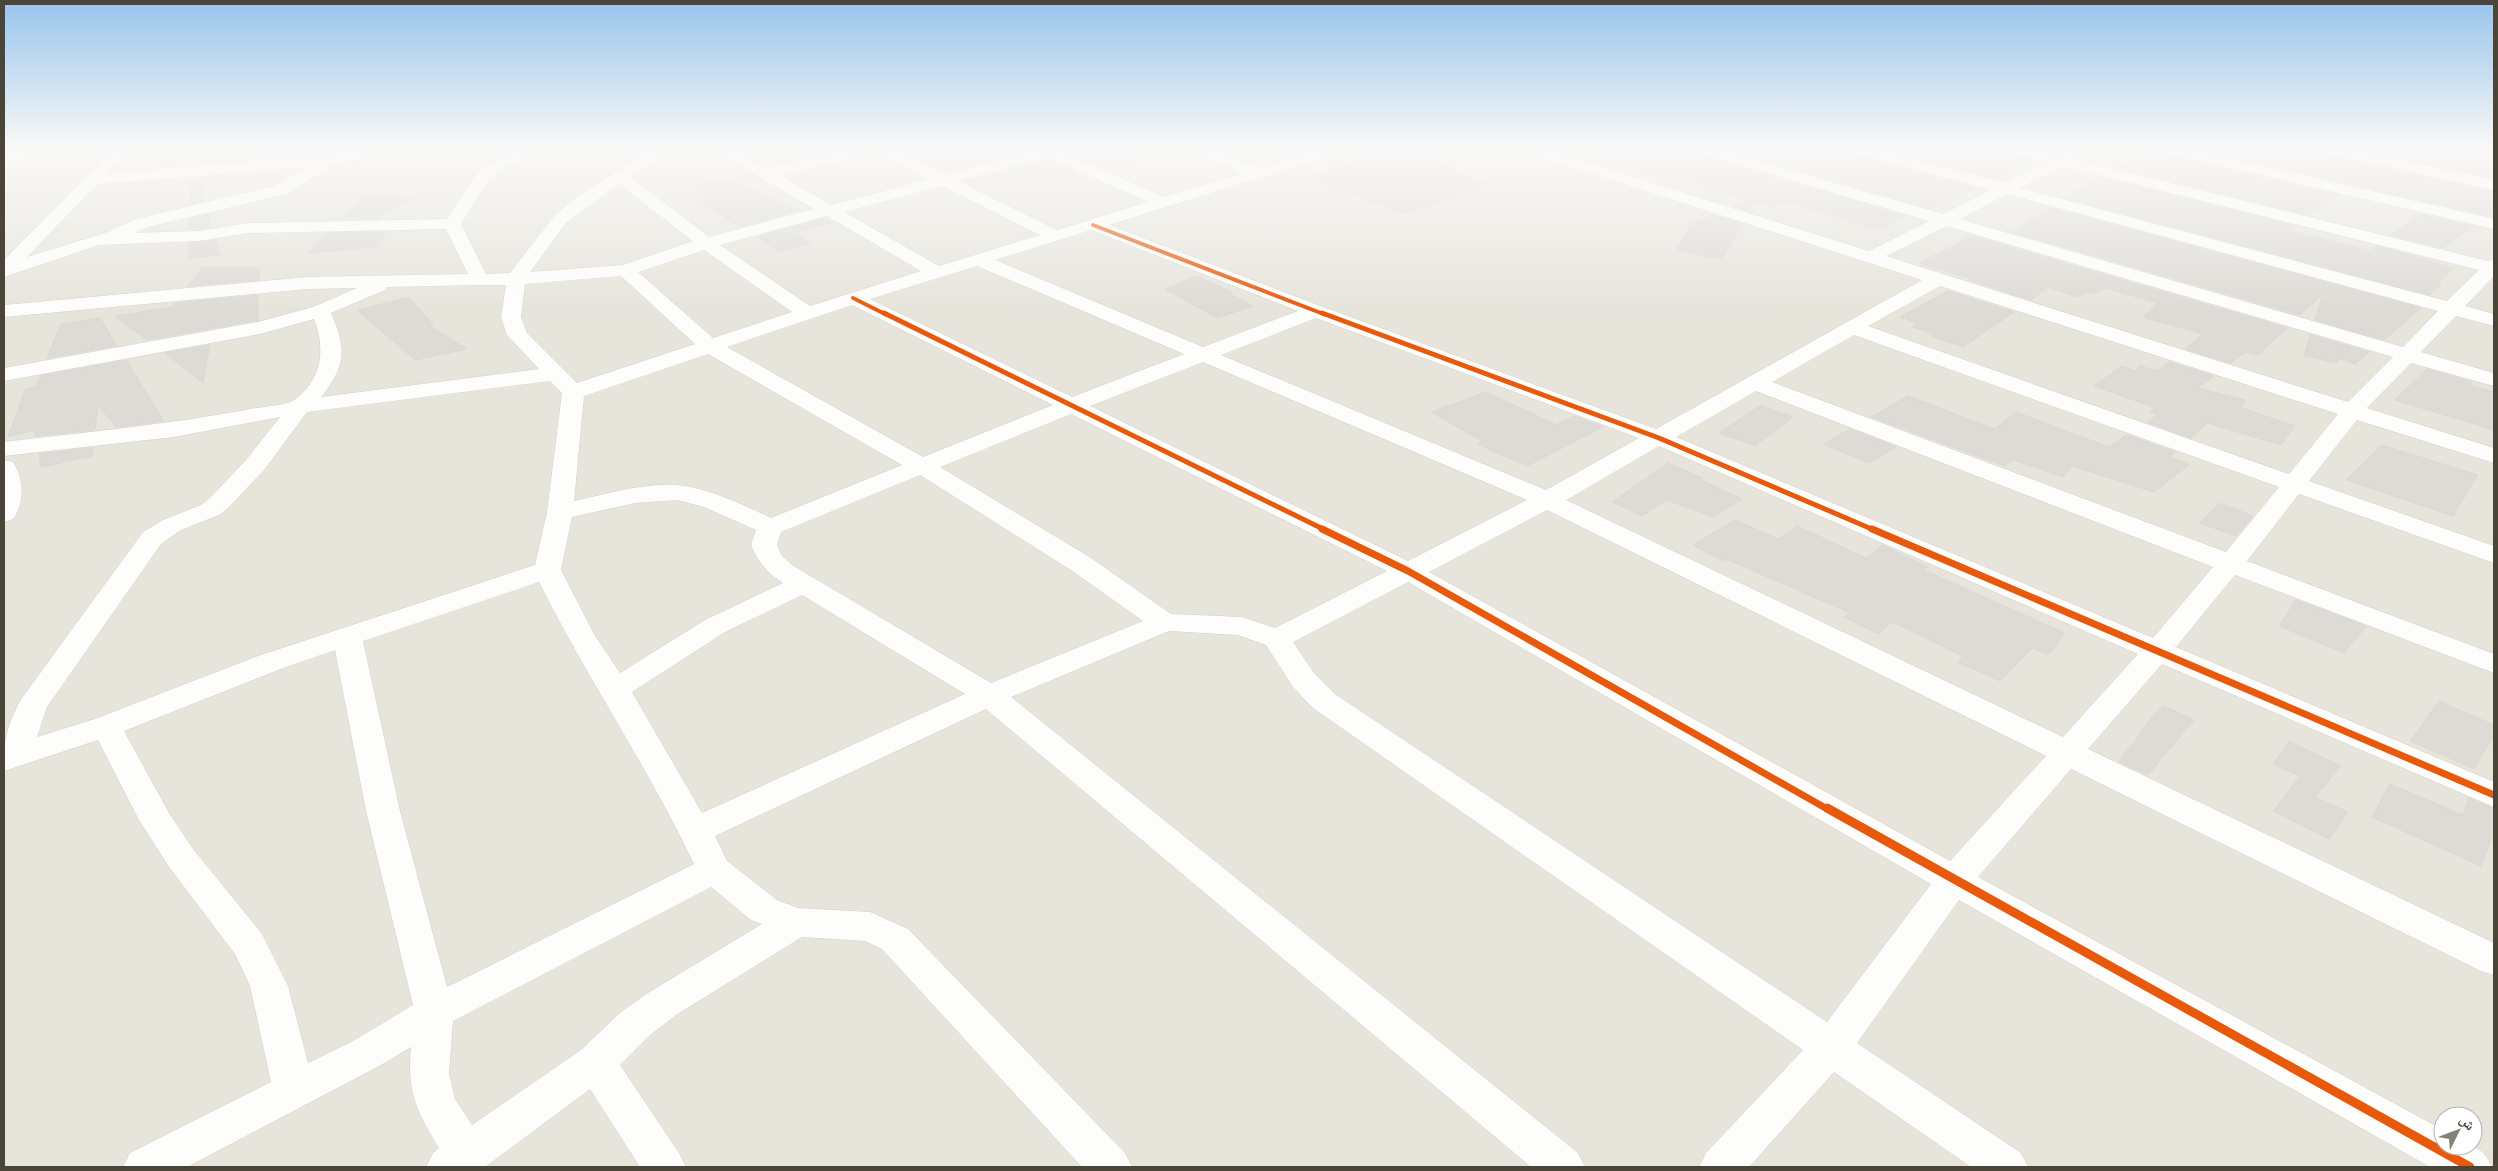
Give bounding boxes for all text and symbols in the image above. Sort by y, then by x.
north arrow [2433,1106,2483,1156]
text: ش [2456,1111,2479,1134]

